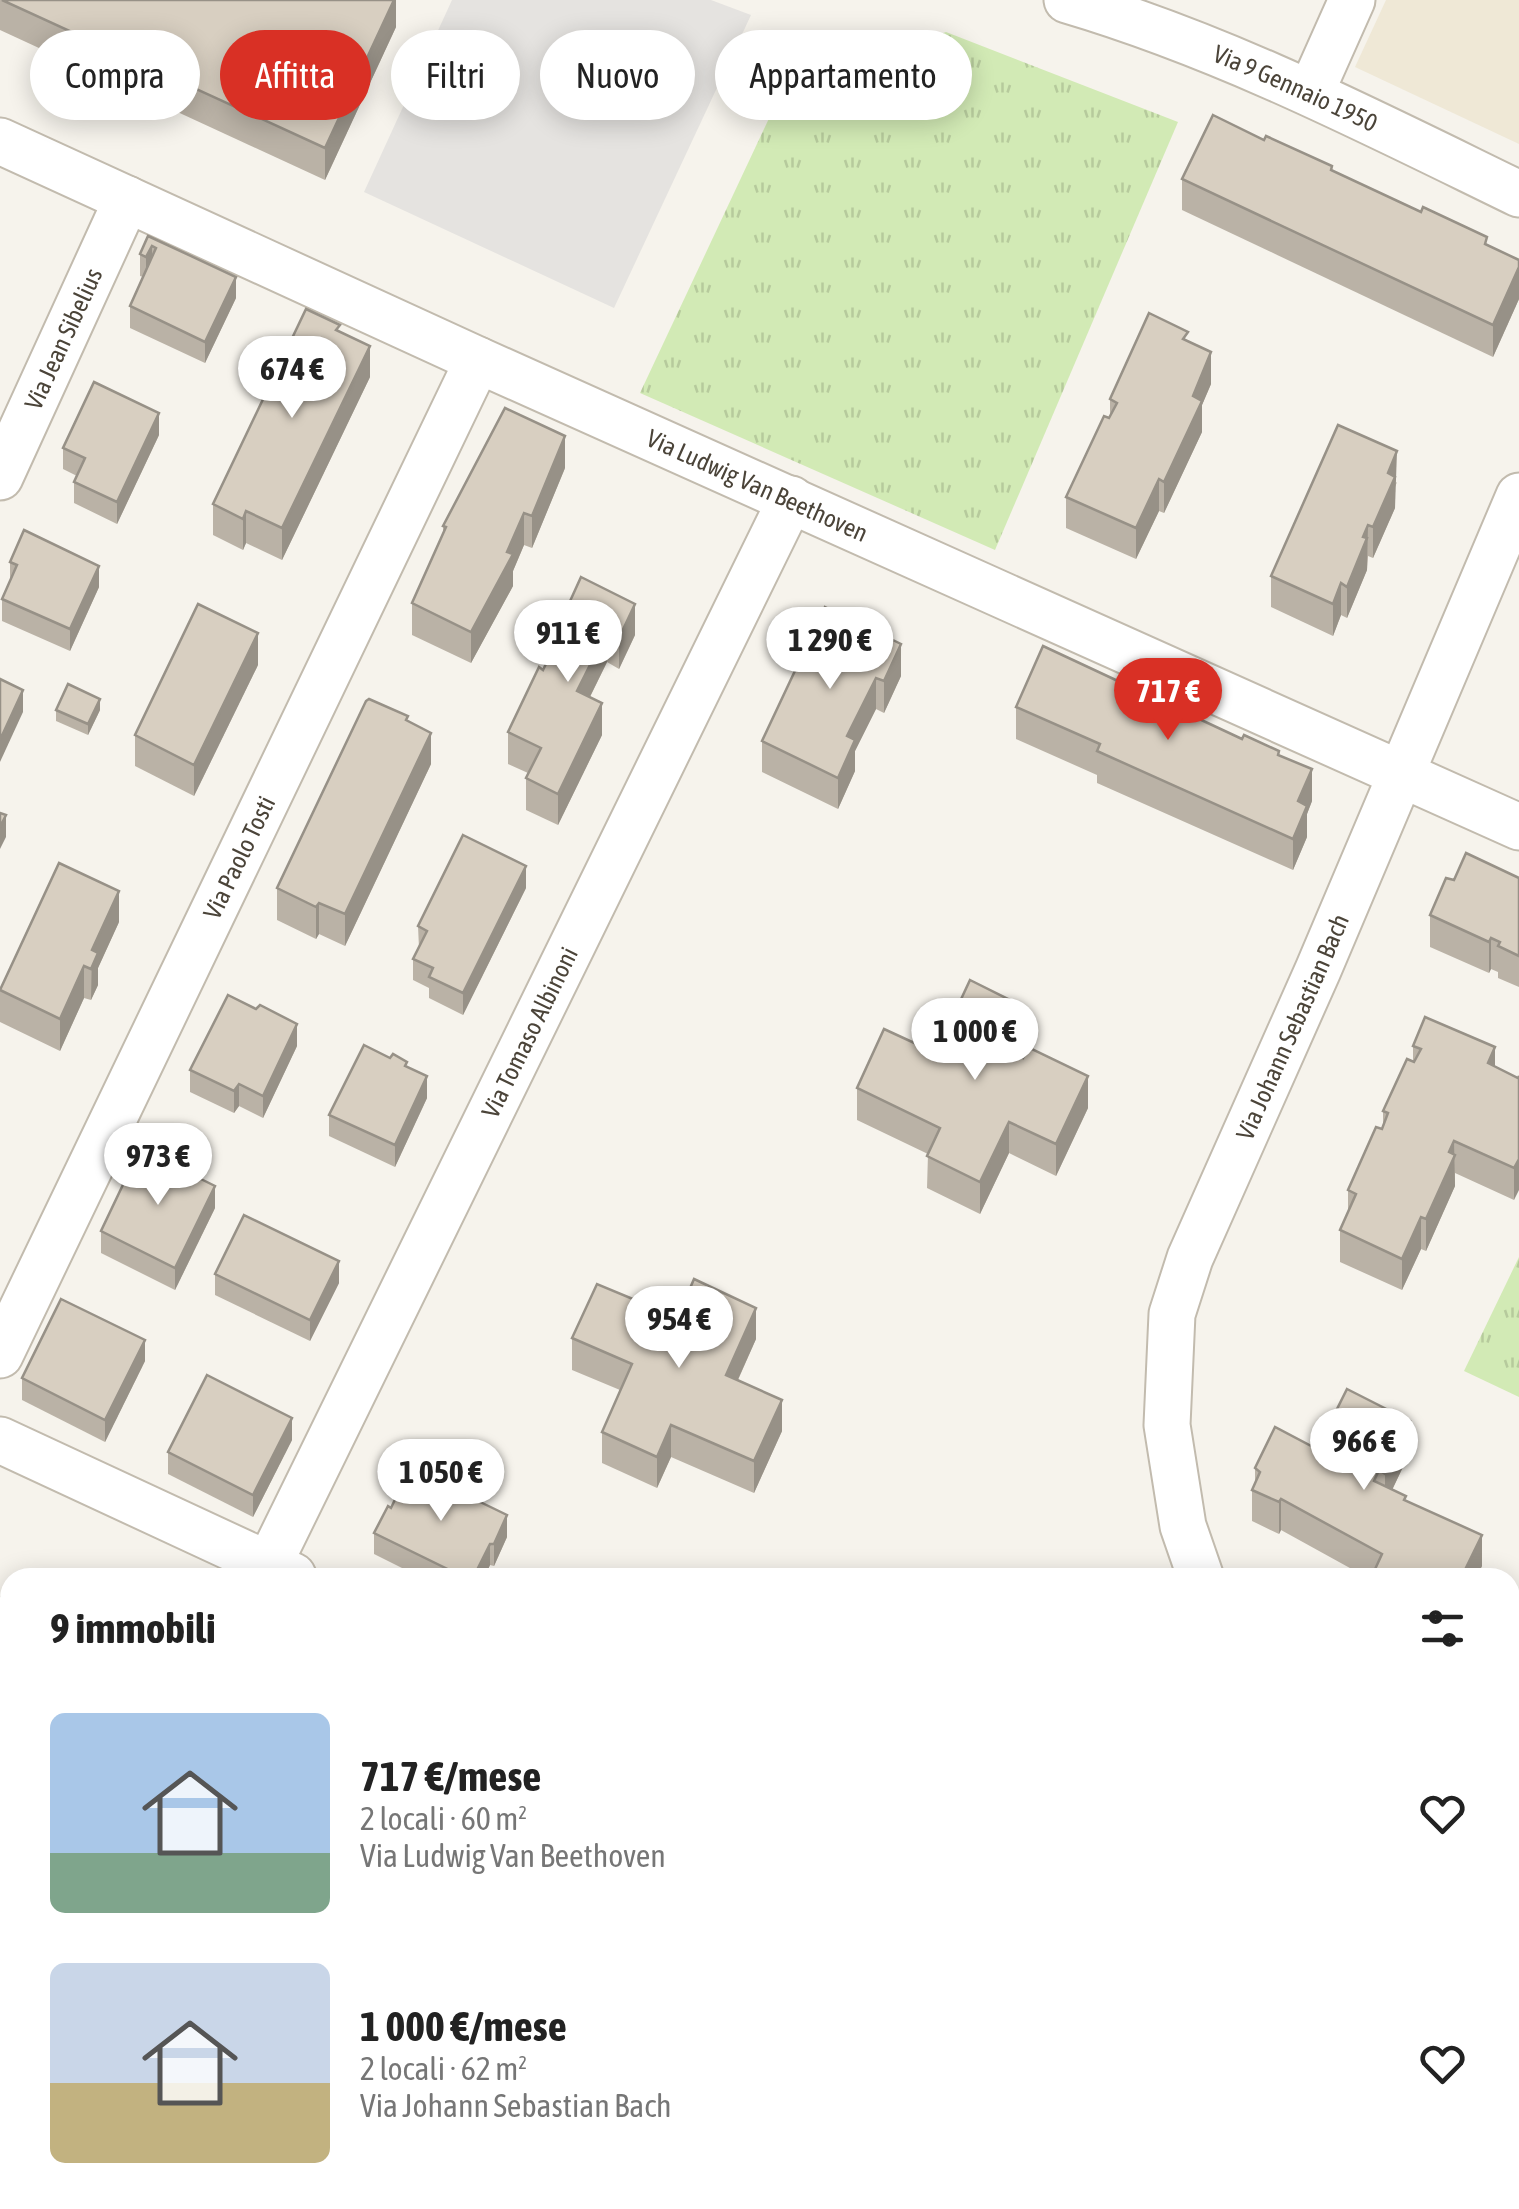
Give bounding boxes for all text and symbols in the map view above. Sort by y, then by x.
chip: Compra [30,30,200,120]
chip: Affitta [220,30,371,120]
chip: Filtri [391,30,520,120]
chip: Nuovo [540,30,695,120]
chip: Appartamento [715,30,972,120]
street label: Via 9 Gennaio 1950 [1209,39,1382,137]
street label: Via Jean Sibelius [19,263,108,414]
pin: 674 € [222,336,362,421]
text: 674 € [260,350,324,387]
street label: Via Ludwig Van Beethoven [643,424,872,547]
pin: 911 € [498,600,638,685]
pin: 1 290 € [738,607,922,692]
text: 911 € [536,614,600,651]
text: 1 290 € [788,621,872,658]
pin: 717 € [1098,658,1238,743]
text: 717 € [1136,672,1200,709]
street label: Via Paolo Tosti [198,791,280,923]
street label: Via Johann Sebastian Bach [1230,910,1354,1144]
street label: Via Tomaso Albinoni [476,943,583,1122]
pin: 1 000 € [883,998,1067,1083]
text: 1 000 € [933,1012,1017,1049]
pin: 973 € [88,1123,228,1208]
text: 973 € [126,1137,190,1174]
pin: 954 € [609,1286,749,1371]
text: 954 € [647,1300,711,1337]
pin: 966 € [1294,1408,1434,1493]
text: 966 € [1332,1422,1396,1459]
pin: 1 050 € [349,1439,533,1524]
text: 1 050 € [399,1453,483,1490]
icon: filters [1415,1601,1470,1656]
text: 9 immobili [50,1604,216,1652]
text: 717 €/mese [360,1752,541,1800]
icon: home [130,1753,250,1873]
icon: heart [1415,1786,1470,1841]
text: 2 locali · 60 m² [360,1800,527,1837]
text: Via Ludwig Van Beethoven [360,1837,666,1874]
text: 1 000 €/mese [360,2002,567,2050]
icon: home [130,2003,250,2123]
icon: heart [1415,2036,1470,2091]
text: 2 locali · 62 m² [360,2050,527,2087]
text: Via Johann Sebastian Bach [360,2087,672,2124]

